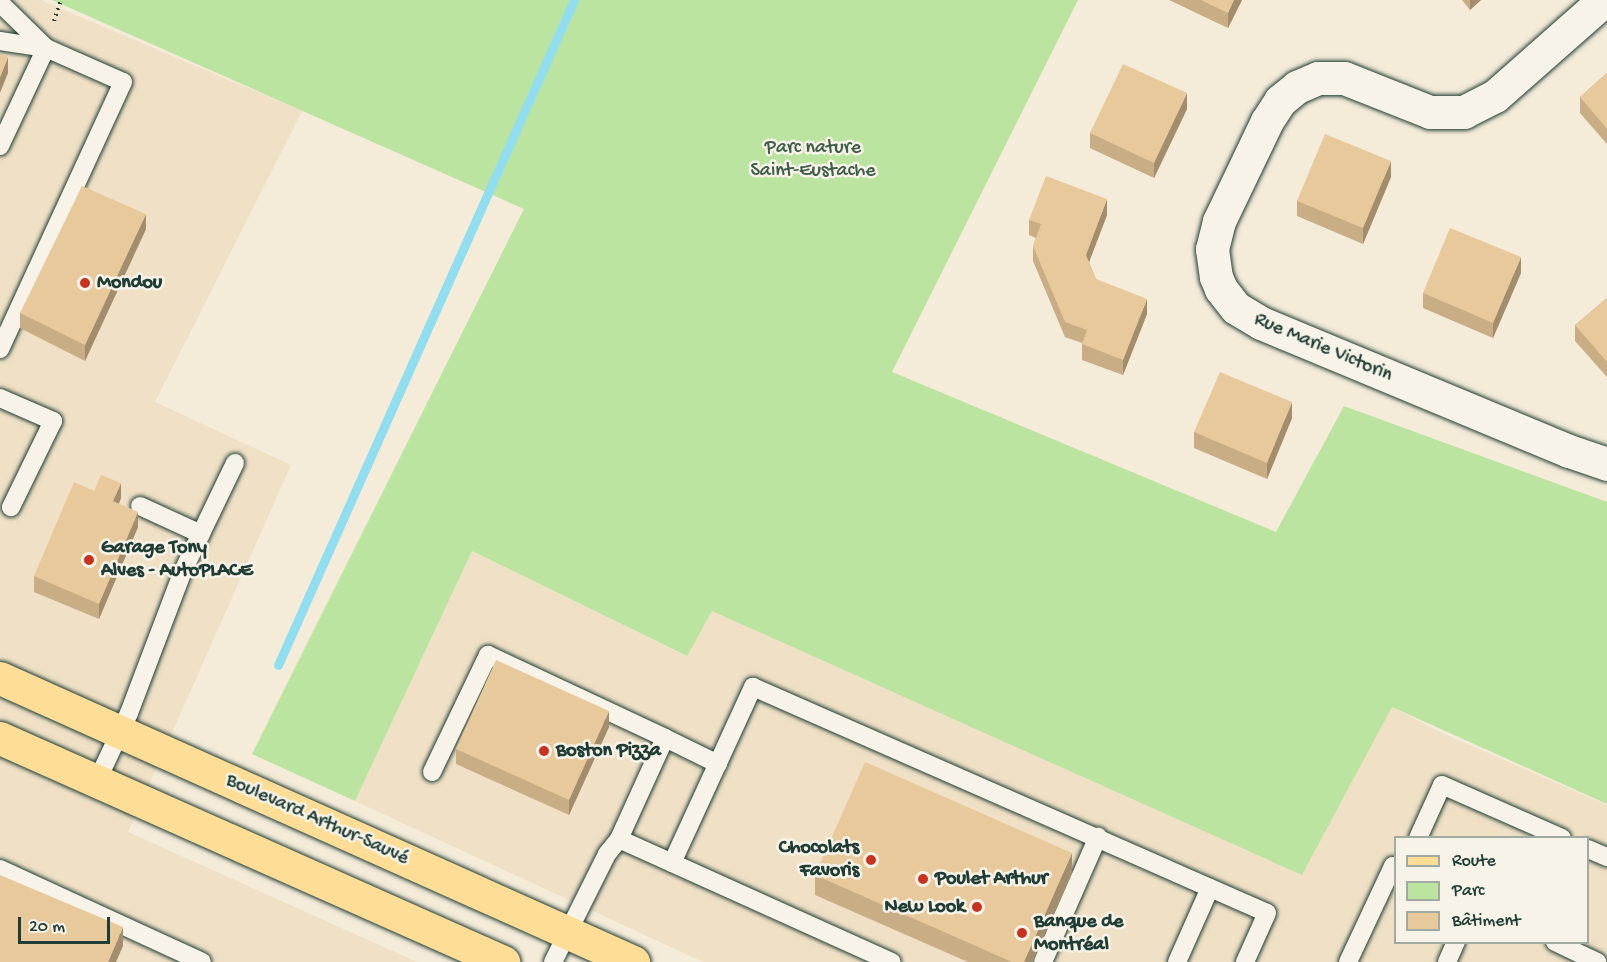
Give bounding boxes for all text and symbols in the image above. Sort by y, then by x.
park label: Parc nature Saint-Eustache [750,137,876,184]
place label: Mondou [97,271,162,295]
marker: Mondou [78,276,92,290]
street label: Rue Marie Victorin [1250,308,1396,388]
place label: Garage Tony Alves - AutoPLACE [101,536,253,583]
marker: Garage Tony Alves - AutoPLACE [82,553,96,567]
place label: Boston Pizza [556,739,661,763]
marker: Boston Pizza [537,744,551,758]
street label: Boulevard Arthur-Sauvé [222,769,412,871]
legend [1394,836,1589,944]
place label: Chocolats Favoris [779,837,859,884]
text: Route [1452,851,1496,872]
marker: Chocolats Favoris [864,853,878,867]
place label: Poulet Arthur [935,867,1048,891]
marker: Poulet Arthur [916,872,930,886]
text: Parc [1452,881,1484,902]
place label: New Look [884,895,965,919]
marker: New Look [970,900,984,914]
scale bar [21,905,112,943]
place label: Banque de Montréal [1034,910,1123,957]
text: Bâtiment [1452,911,1520,932]
text: 20 m [29,917,65,938]
marker: Banque de Montréal [1015,926,1029,940]

